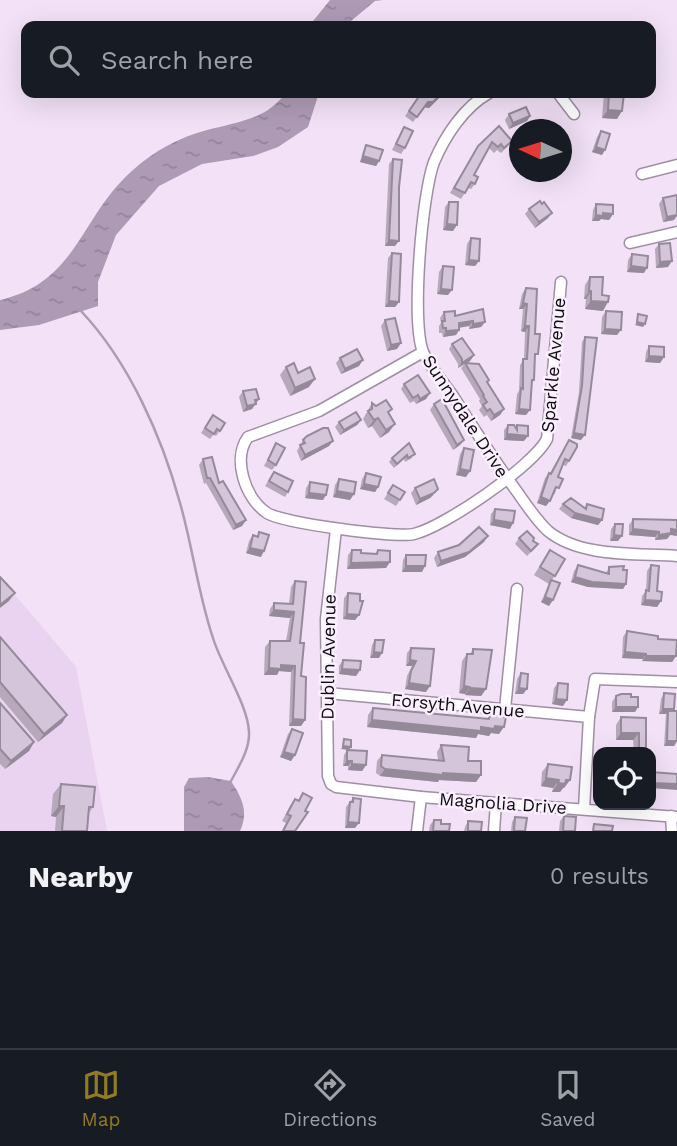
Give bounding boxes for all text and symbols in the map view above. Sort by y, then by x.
search box [21,21,656,98]
icon: search [45,41,83,79]
text: Search here [101,45,253,75]
north arrow [509,119,572,182]
street label: Sparkle Avenue [537,297,569,433]
street label: Sunnydale Drive [418,351,514,481]
street label: Dublin Avenue [316,594,340,720]
street label: Forsyth Avenue [390,689,526,721]
map controls [593,747,656,810]
button: locate [593,747,656,810]
street label: Magnolia Drive [438,788,568,818]
text: Nearby [28,859,133,894]
text: 0 results [550,863,649,890]
tab: Map [82,1066,120,1131]
tab: Directions [283,1066,377,1131]
tab: Saved [540,1066,595,1131]

